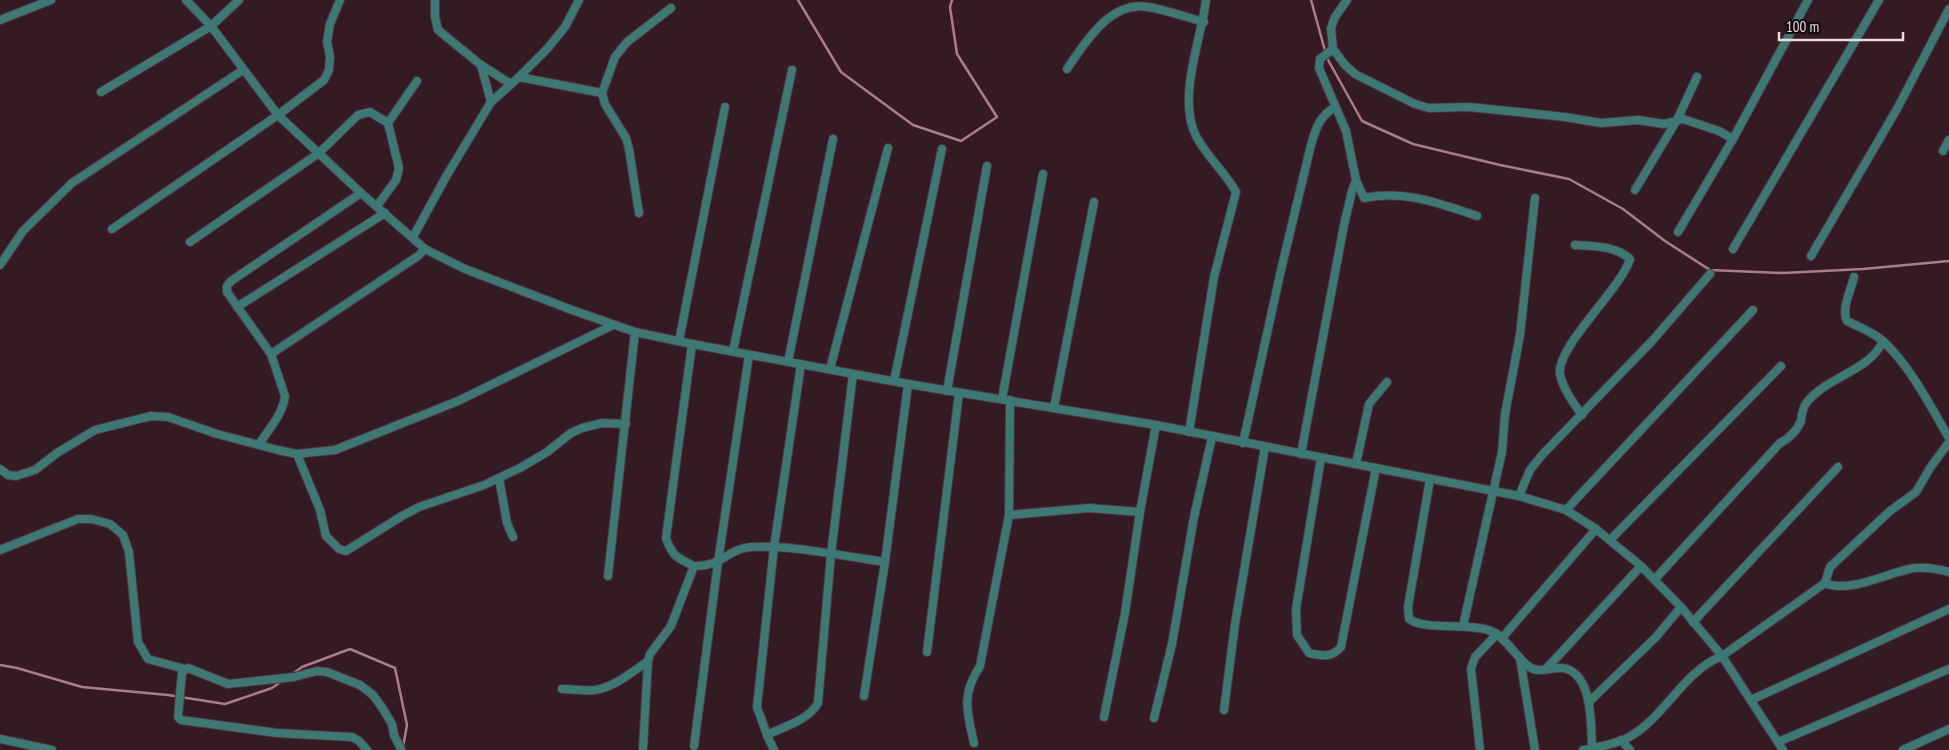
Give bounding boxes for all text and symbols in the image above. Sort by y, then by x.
scale bar [1779,10,1903,42]
text: 100 m [1786,17,1819,36]

